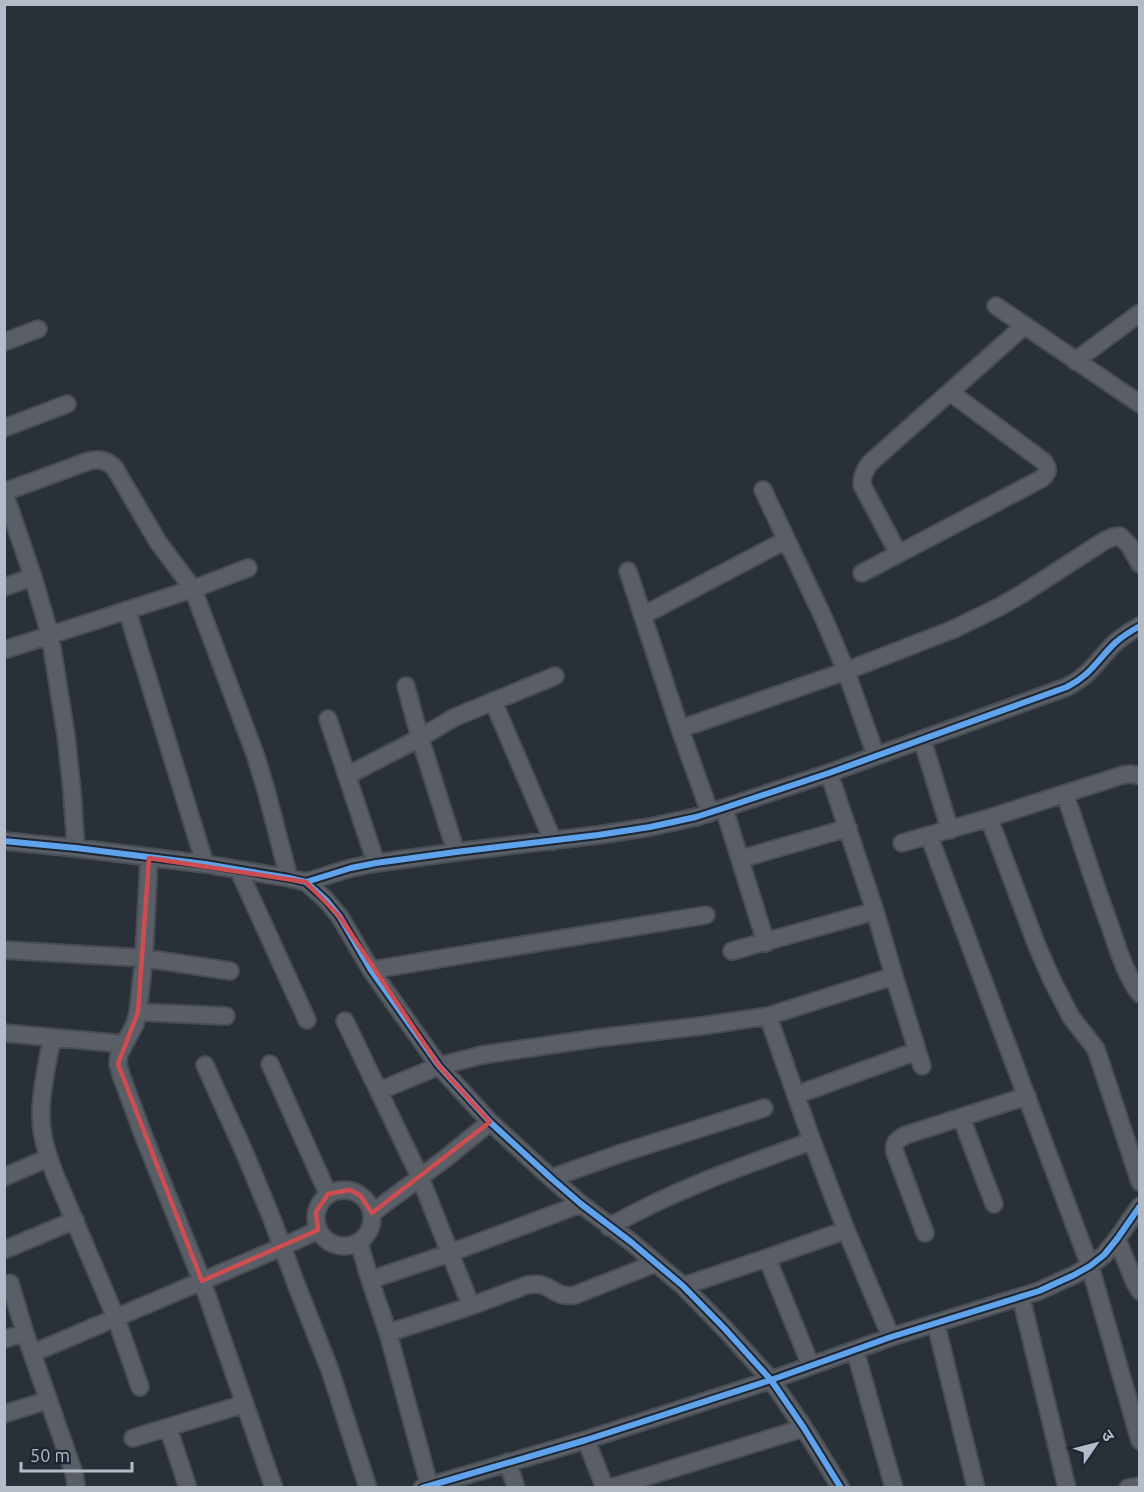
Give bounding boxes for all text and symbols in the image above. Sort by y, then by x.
north arrow [1066,1414,1126,1474]
text: उ [1098,1426,1119,1445]
scale bar [21,1435,132,1473]
text: 50 m [30,1445,70,1465]

